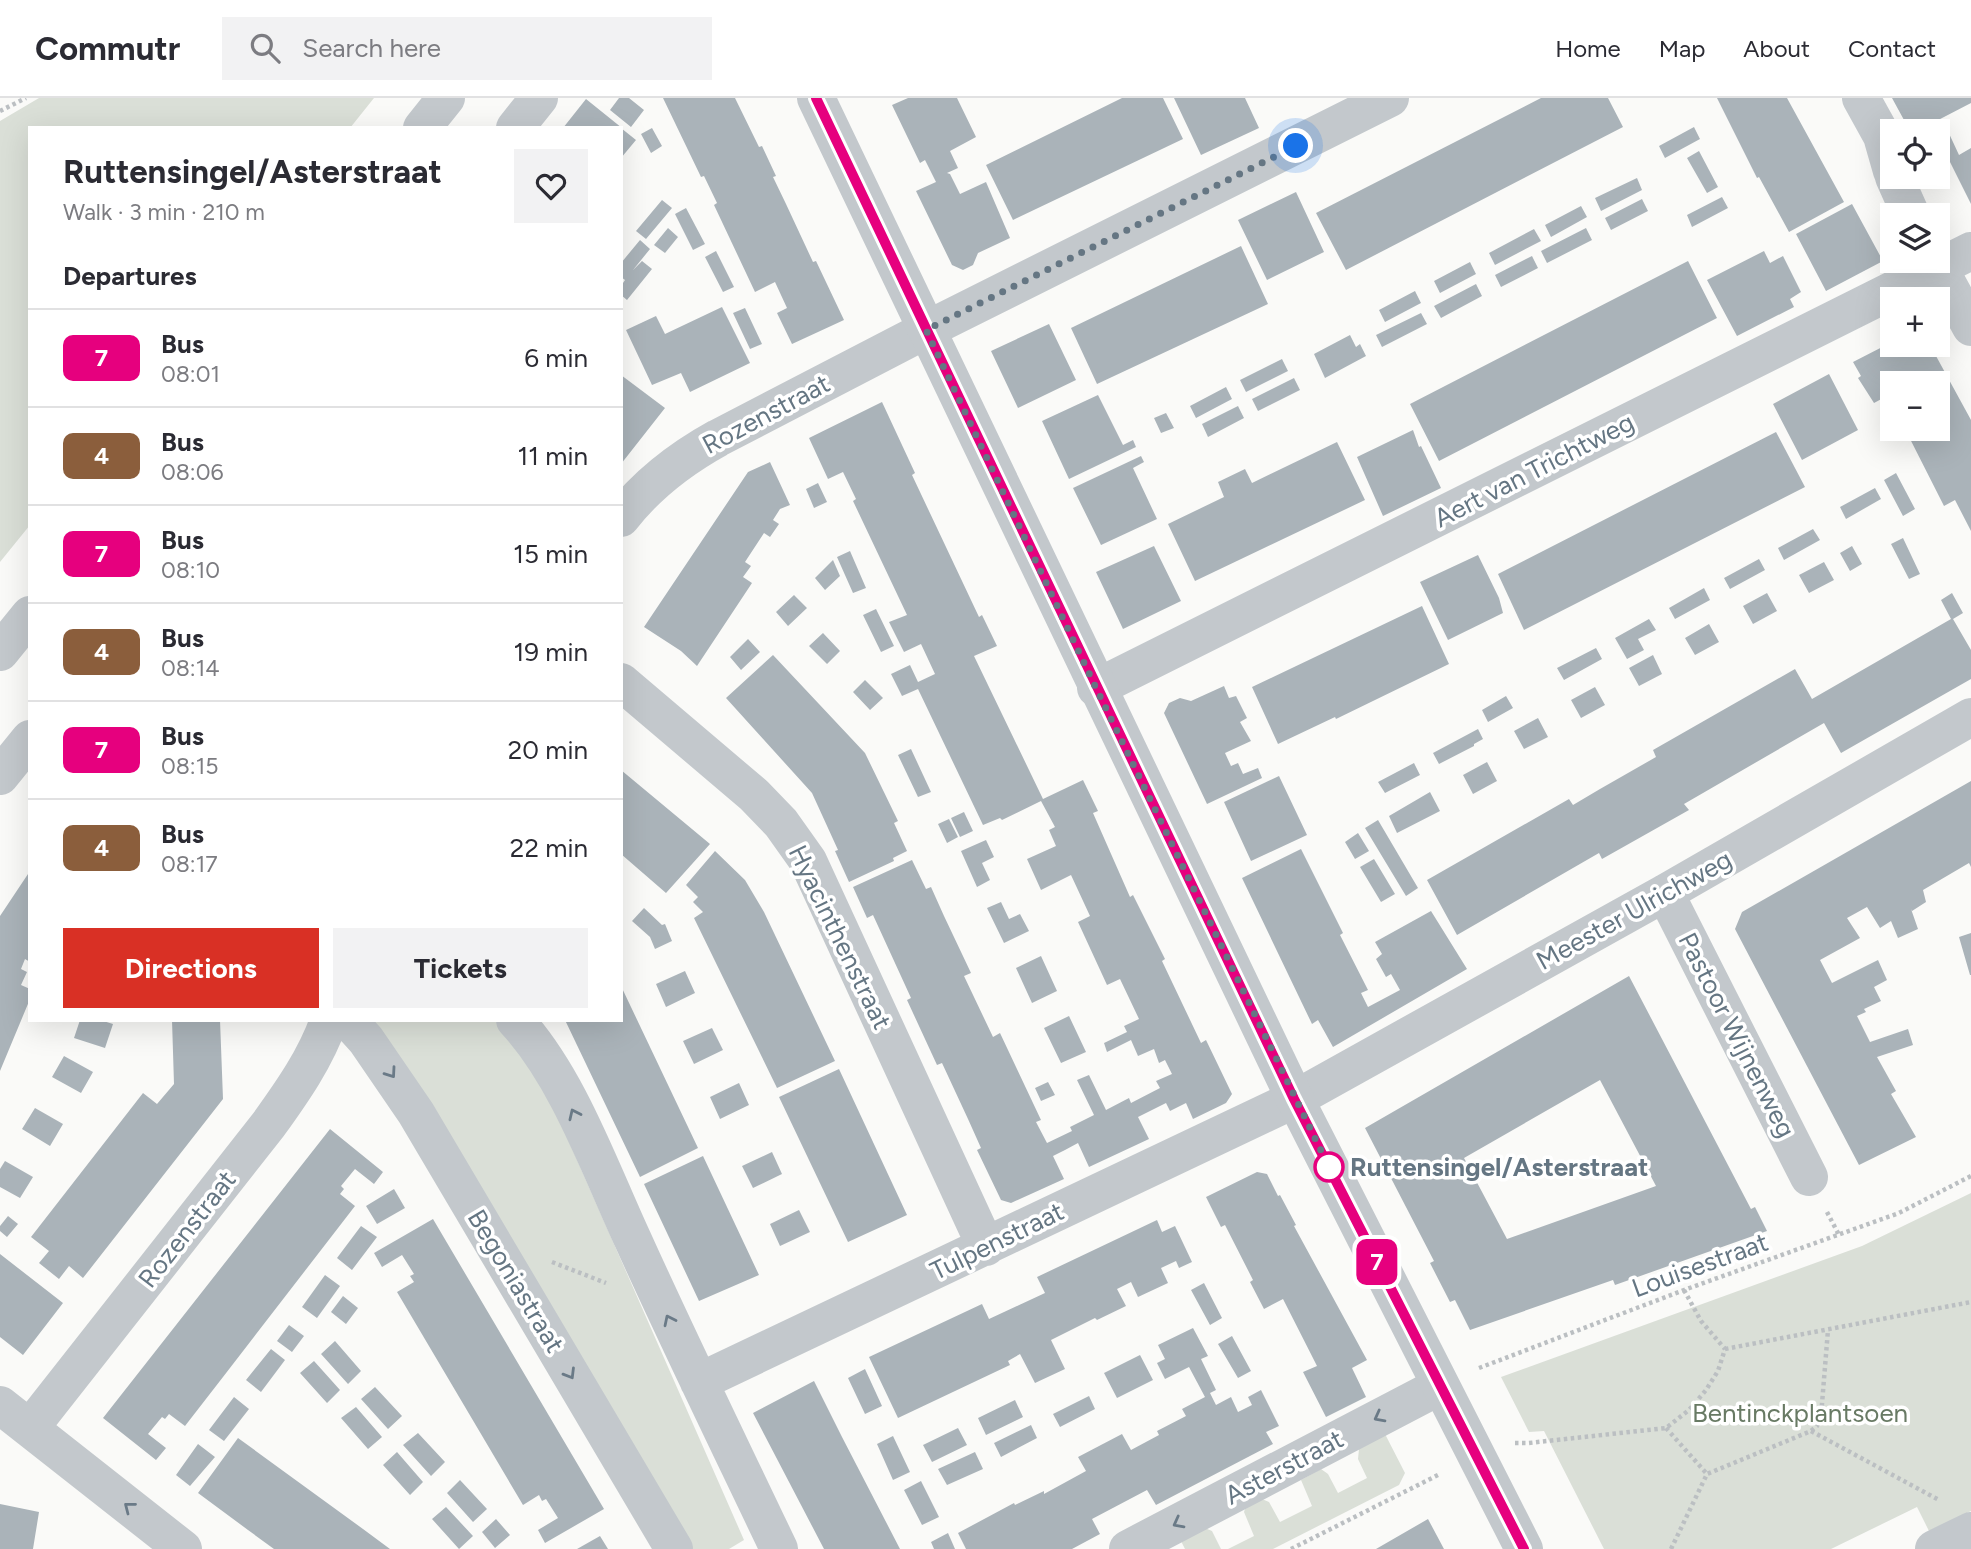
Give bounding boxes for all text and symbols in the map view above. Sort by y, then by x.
search box [222,17,712,80]
text: Commutr [35,29,180,68]
icon: search [246,29,284,67]
text: Search here [302,32,441,64]
text: Home [1555,34,1621,63]
text: Map [1659,34,1705,63]
text: About [1743,34,1810,63]
text: Contact [1848,34,1936,63]
map controls [1880,119,1950,441]
button: locate [1880,119,1950,189]
your location [1278,128,1313,163]
button: heart [514,149,588,223]
text: Ruttensingel/Asterstraat [63,152,442,191]
text: Walk · 3 min · 210 m [63,198,265,226]
button: layers [1880,203,1950,273]
text: Departures [63,260,197,292]
button: + [1880,287,1950,357]
text: Bus [161,328,204,360]
text: 6 min [524,342,588,374]
text: 7 [95,343,108,372]
text: 08:01 [161,360,220,388]
street label: Rozenstraat [697,367,835,461]
button: − [1880,371,1950,441]
street label: Aert van Trichtweg [1429,406,1639,534]
text: Bus [161,426,204,458]
text: 11 min [517,440,588,472]
text: 4 [94,441,109,470]
text: 08:06 [161,458,223,486]
text: Bus [161,524,204,556]
text: 15 min [513,538,588,570]
text: 7 [95,539,108,568]
text: 08:10 [161,556,220,584]
text: Bus [161,622,204,654]
text: 19 min [513,636,588,668]
text: 4 [94,637,109,666]
text: 08:14 [161,654,219,682]
text: Bus [161,720,204,752]
text: 20 min [508,734,588,766]
text: 7 [95,735,108,764]
text: 08:15 [161,752,218,780]
text: Bus [161,818,204,850]
text: 22 min [510,832,588,864]
text: 4 [94,833,109,862]
street label: Hyacinthenstraat [782,840,898,1034]
street label: Meester Ulrichweg [1531,843,1737,977]
text: 08:17 [161,850,218,878]
street label: Pastoor Wijnenweg [1671,927,1803,1143]
button: Directions [63,928,319,1008]
button: Tickets [333,928,588,1008]
one-way arrow [383,1066,396,1079]
one-way arrow [568,1109,582,1121]
place label: Ruttensingel/Asterstraat [1350,1151,1648,1183]
marker: Ruttensingel/Asterstraat [1314,1152,1344,1182]
street label: Rozenstraat [131,1164,243,1294]
street label: Tulpenstraat [925,1195,1069,1287]
street label: Begoniastraat [461,1204,571,1359]
street label: Louisestraat [1628,1226,1773,1304]
line badge: 7 [1354,1239,1400,1285]
text: 7 [1370,1247,1384,1276]
one-way arrow [664,1315,678,1327]
one-way arrow [562,1366,575,1379]
park label: Bentinckplantsoen [1692,1397,1908,1429]
one-way arrow [1374,1409,1387,1423]
street label: Asterstraat [1219,1422,1349,1512]
one-way arrow [125,1502,137,1515]
one-way arrow [1173,1515,1185,1528]

